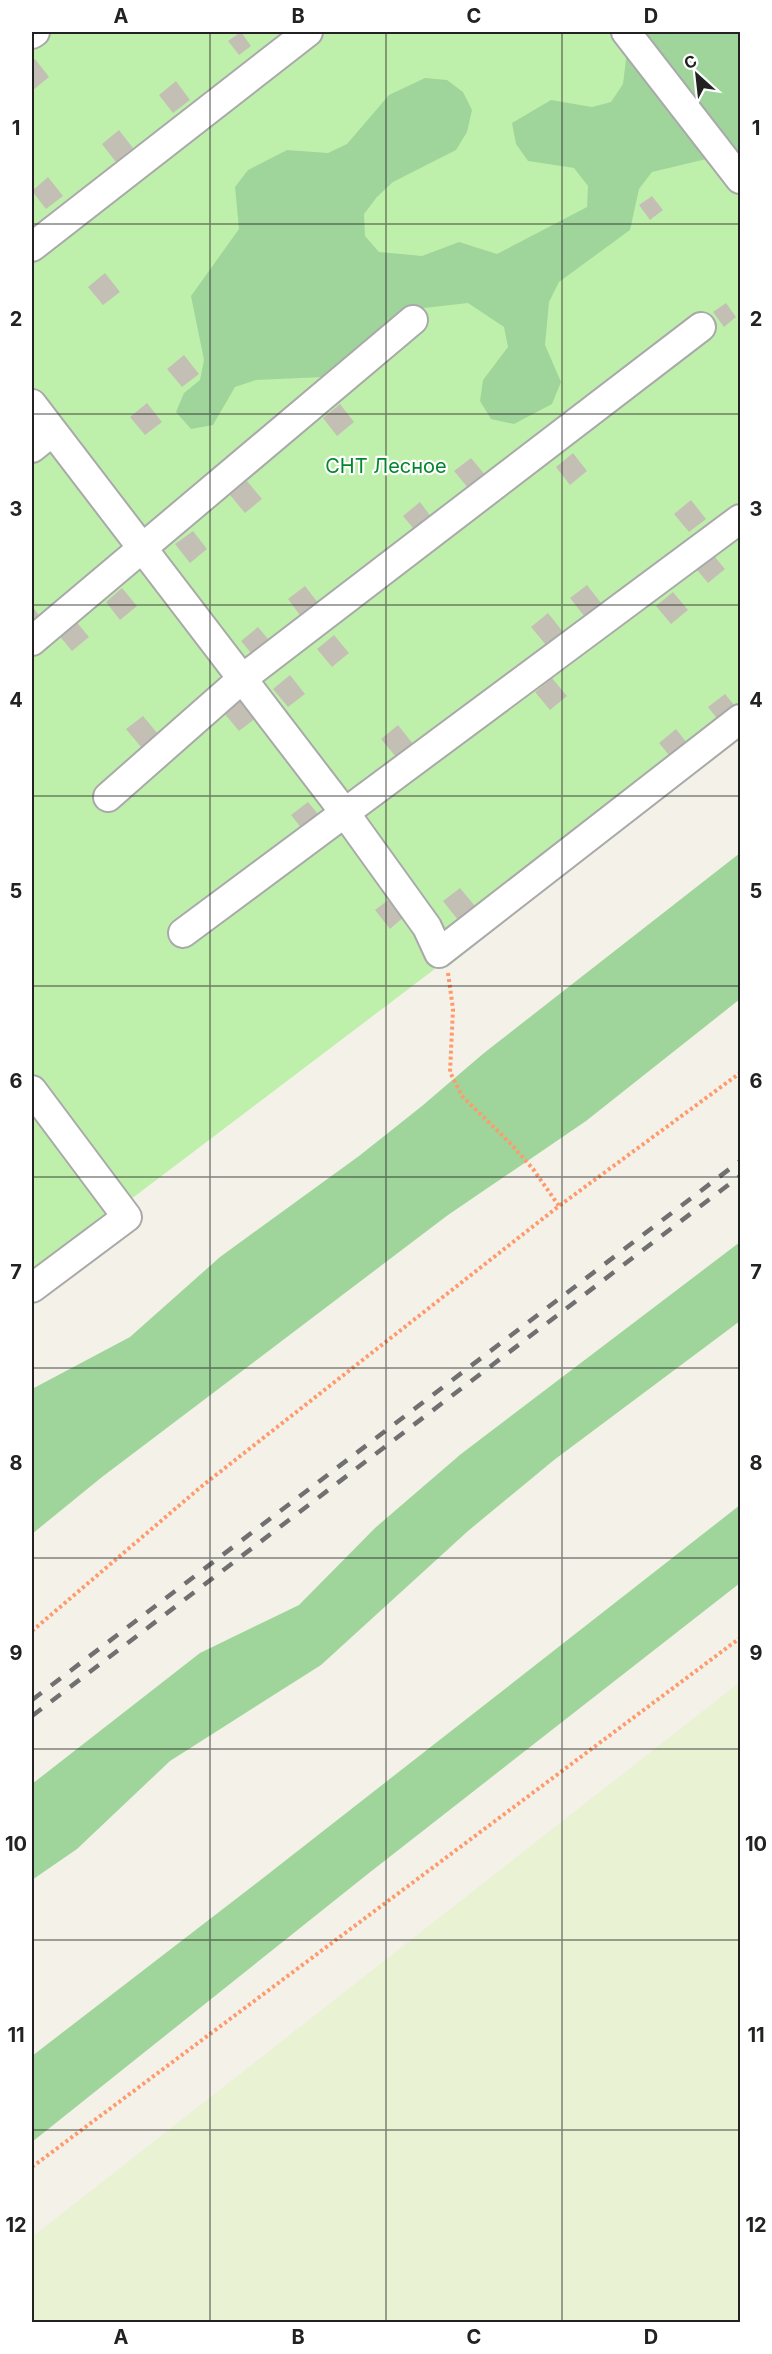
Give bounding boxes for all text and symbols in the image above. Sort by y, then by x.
text: A [114,4,129,28]
text: B [291,4,305,28]
text: C [467,4,481,28]
text: D [644,4,658,28]
north arrow [667,45,727,105]
text: С [680,50,700,73]
text: 1 [12,116,20,140]
text: 1 [752,116,760,140]
text: 2 [10,307,22,331]
text: 2 [750,307,762,331]
park label: СНТ Лесное [325,454,447,478]
text: 3 [10,497,22,521]
text: 3 [750,497,762,521]
text: 4 [9,688,23,712]
text: 4 [749,688,763,712]
text: 5 [10,879,22,903]
text: 5 [750,879,762,903]
text: 6 [10,1069,23,1093]
text: 6 [750,1069,763,1093]
text: 7 [10,1260,22,1284]
text: 7 [750,1260,762,1284]
text: 8 [9,1451,23,1475]
text: 8 [749,1451,763,1475]
text: 9 [10,1641,23,1665]
text: 9 [750,1641,763,1665]
text: 10 [5,1832,27,1856]
text: 10 [745,1832,767,1856]
text: 11 [7,2023,25,2047]
text: 11 [747,2023,765,2047]
text: 12 [5,2213,27,2237]
text: 12 [745,2213,767,2237]
text: A [114,2325,129,2349]
text: B [291,2325,305,2349]
text: C [467,2325,481,2349]
text: D [644,2325,658,2349]

